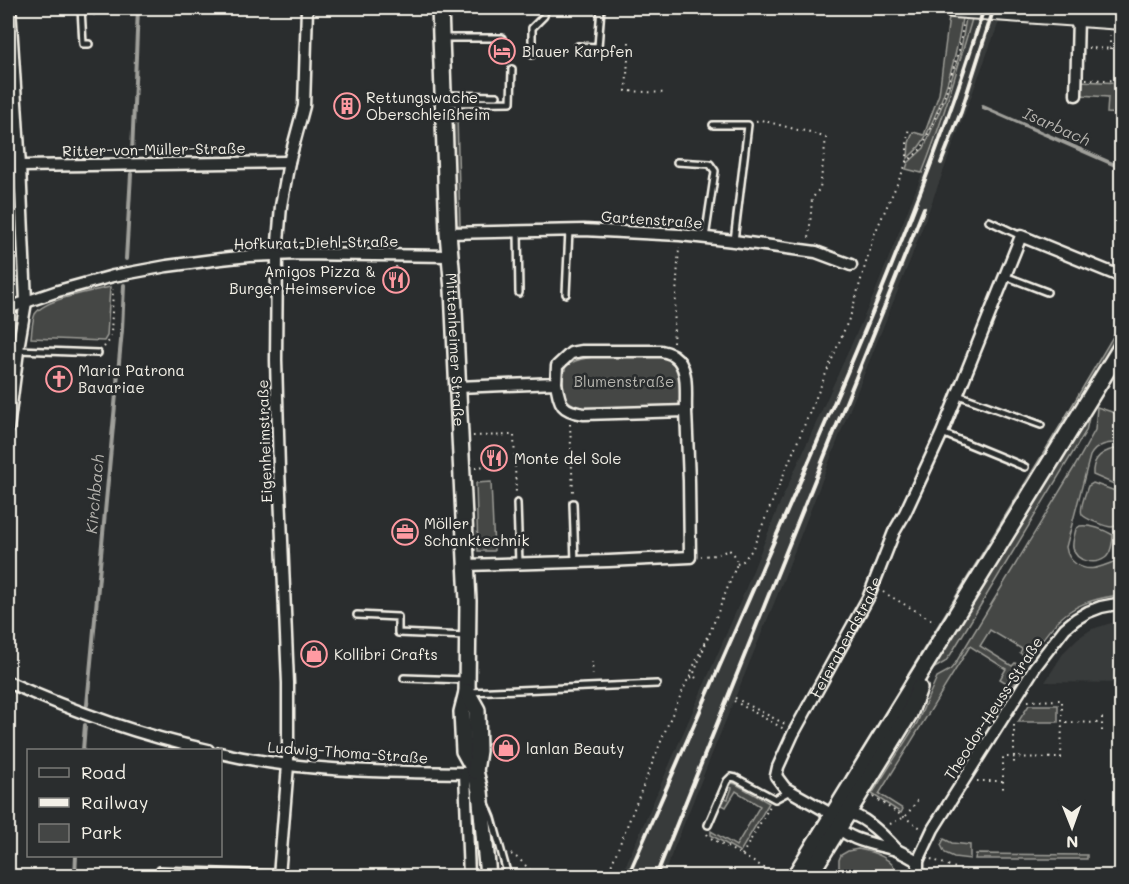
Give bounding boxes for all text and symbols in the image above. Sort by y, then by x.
hotel icon: Blauer Karpfen [487,36,517,66]
place label: Blauer Karpfen [522,41,633,61]
place label: Rettungswache Oberschleißheim [366,87,490,124]
building icon: Rettungswache Oberschleißheim [332,91,362,121]
water label: Isarbach [1020,102,1094,150]
street label: Ritter-von-Müller-Straße [62,137,246,161]
street label: Gartenstraße [601,205,703,233]
street label: Hofkurat-Diehl-Straße [233,231,399,253]
place label: Amigos Pizza & Burger Heimservice [229,261,376,298]
restaurant icon: Amigos Pizza & Burger Heimservice [381,265,411,295]
street label: Mittenheimer Straße [442,272,470,427]
place label: Maria Patrona Bavariae [78,360,185,397]
church icon: Maria Patrona Bavariae [44,364,74,394]
park label: Blumenstraße [574,371,674,391]
street label: Eigenheimstraße [252,379,276,503]
restaurant icon: Monte del Sole [479,443,509,473]
place label: Monte del Sole [514,448,622,468]
water label: Kirchbach [80,453,108,535]
place label: Möller Schanktechnik [424,513,529,550]
office icon: Möller Schanktechnik [390,517,420,547]
street label: Feierabendstraße [805,573,886,701]
street label: Theodor-Heuss-Straße [939,632,1047,784]
shop icon: Kollibri Crafts [299,639,329,669]
place label: Kollibri Crafts [334,644,438,664]
shop icon: lanlan Beauty [491,733,521,763]
street label: Ludwig-Thoma-Straße [267,736,429,768]
place label: lanlan Beauty [526,738,624,758]
legend [27,749,222,857]
text: Road [81,760,126,784]
text: Railway [81,790,148,814]
north arrow [1042,797,1102,857]
text: Park [81,820,122,844]
text: N [1066,832,1079,853]

